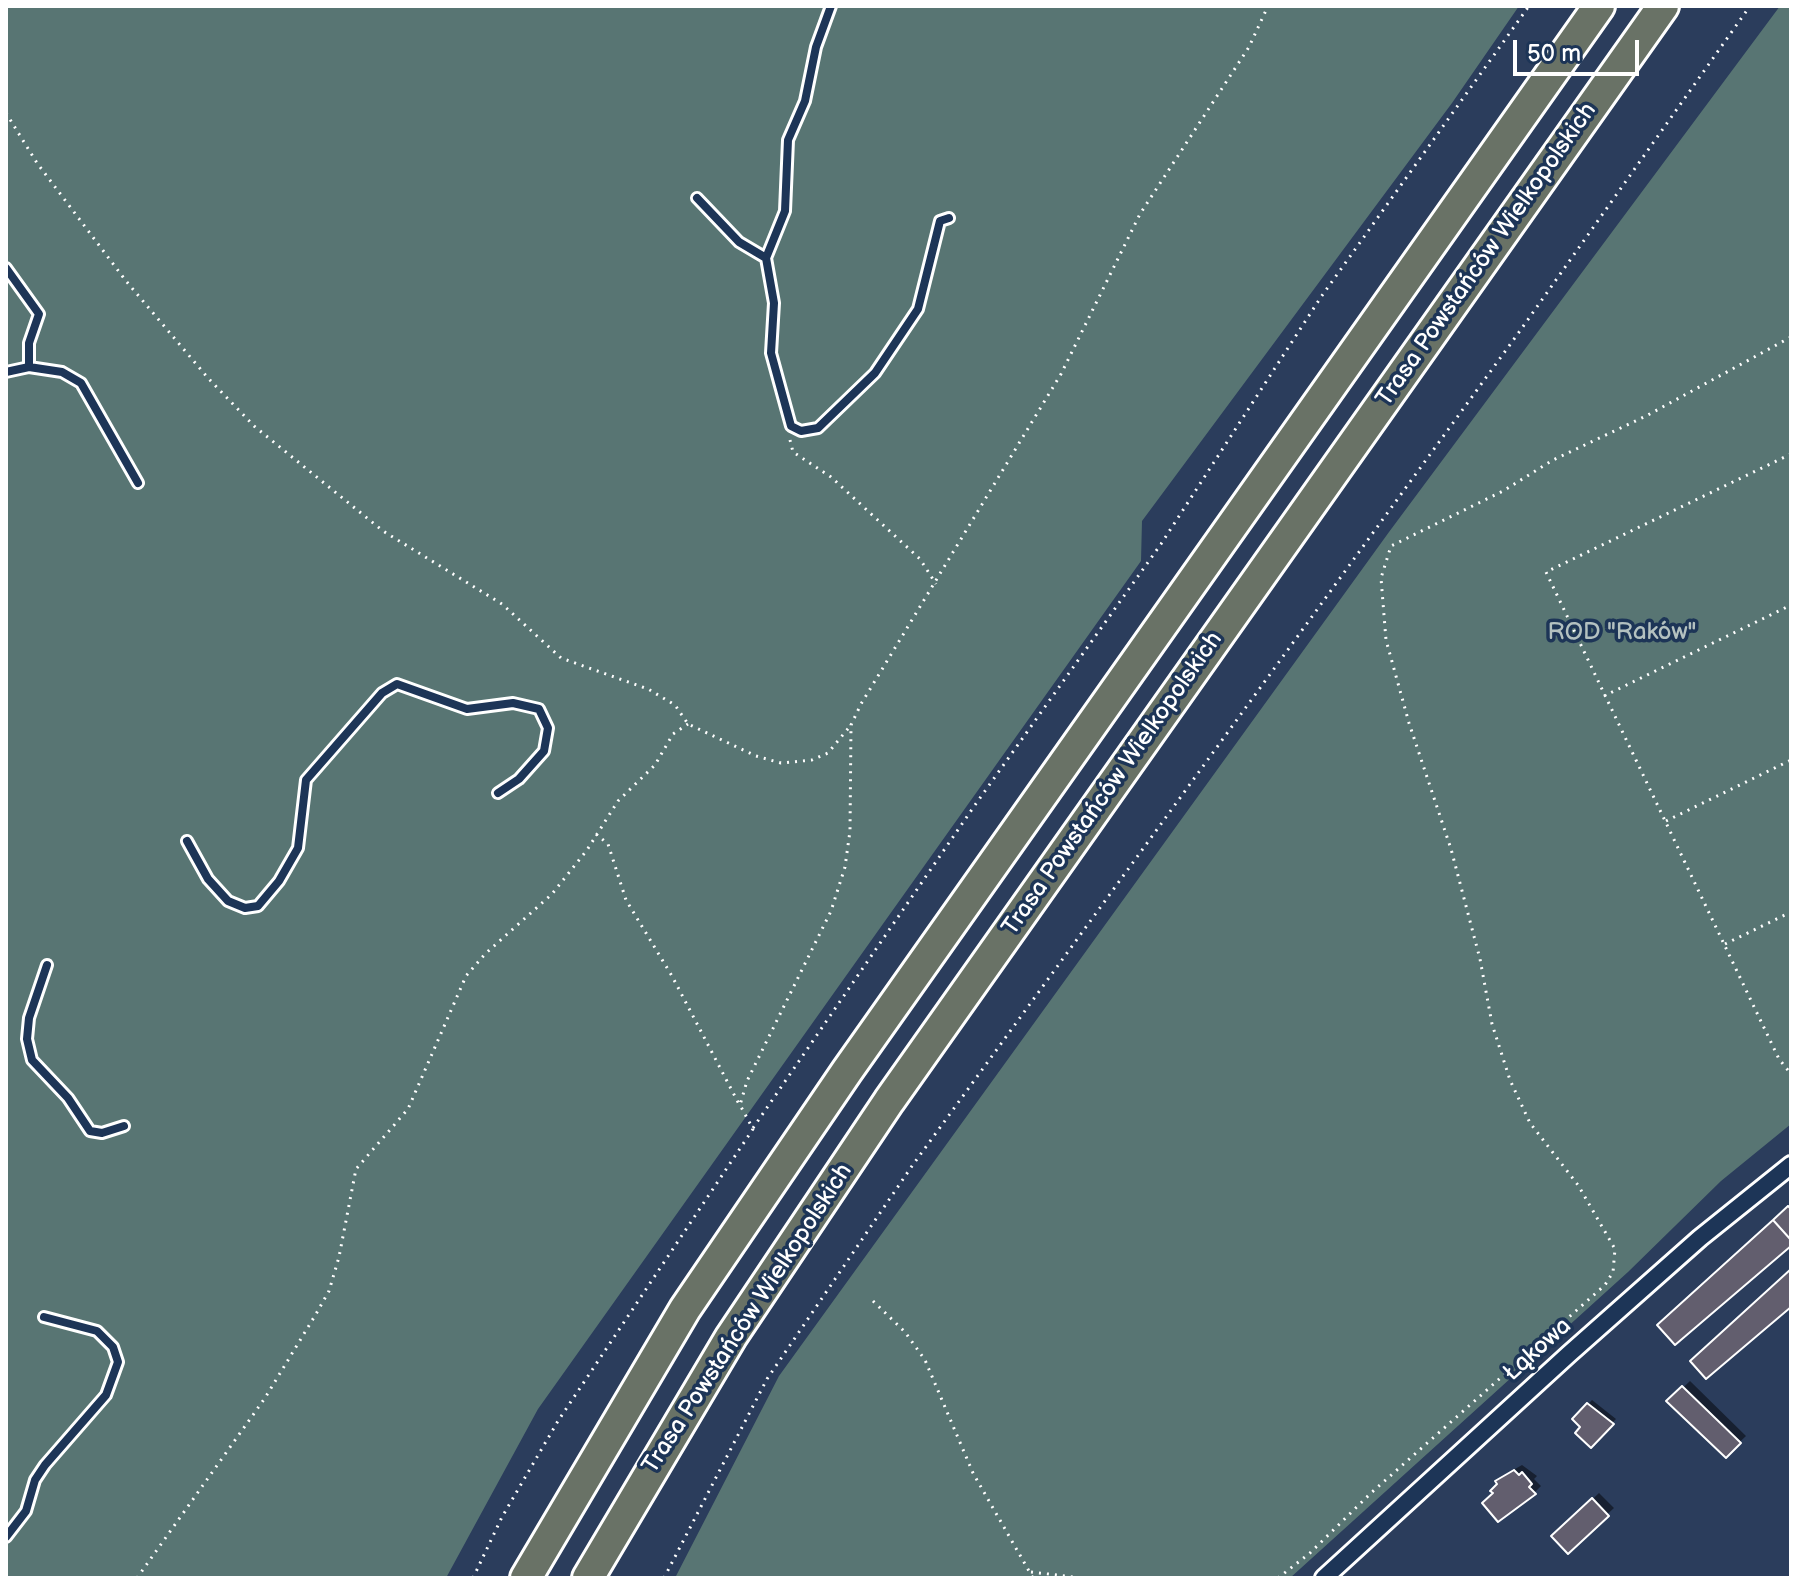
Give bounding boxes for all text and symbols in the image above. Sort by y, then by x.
scale bar [1517,24,1643,74]
text: 50 m [1527,39,1581,68]
street label: Trasa Powstańców Wielkopolskich [1371,98,1603,412]
park label: ROD "Raków" [1548,619,1696,647]
street label: Trasa Powstańców Wielkopolskich [997,627,1229,941]
street label: Trasa Powstańców Wielkopolskich [637,1159,859,1479]
street label: Łąkowa [1498,1312,1578,1388]

